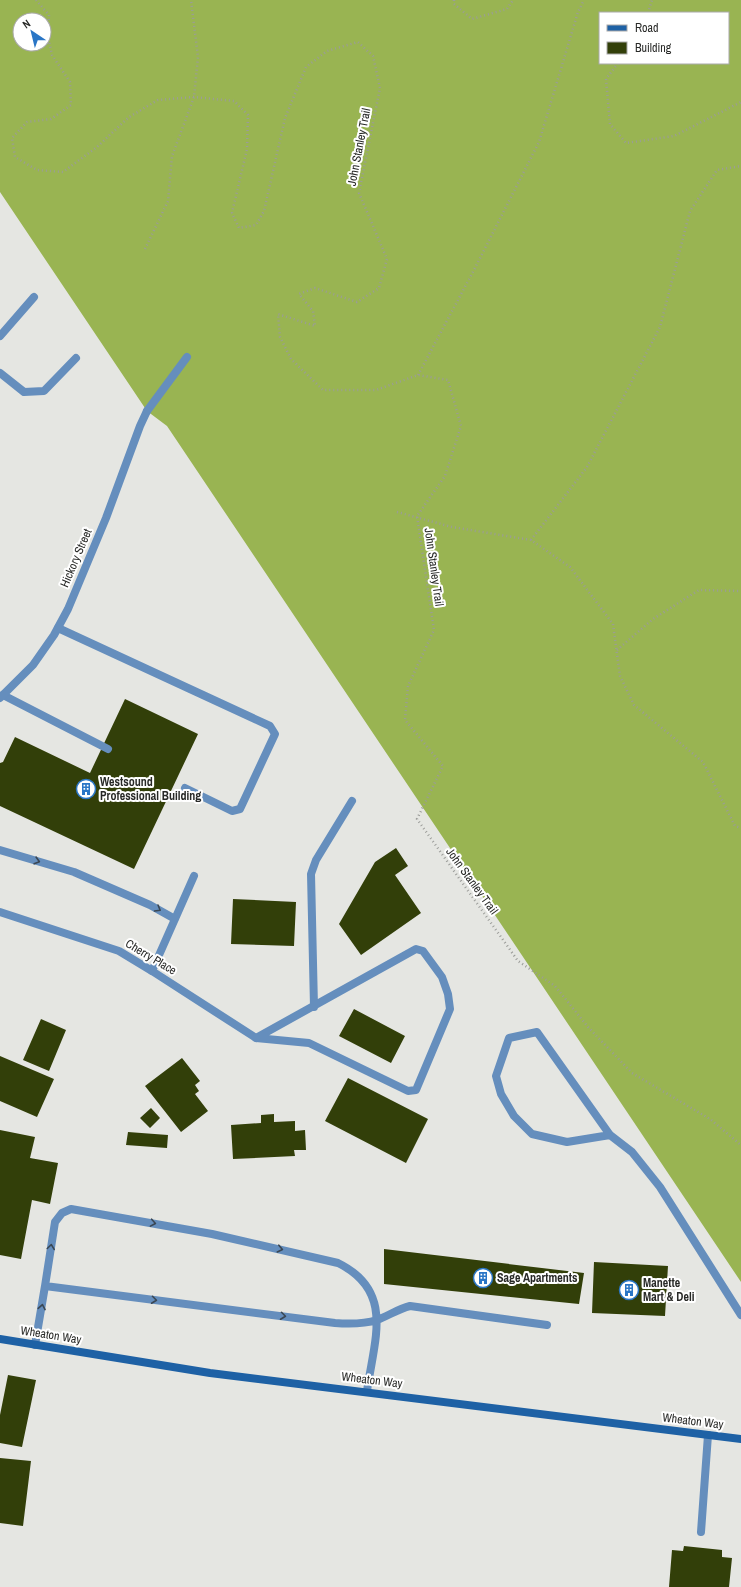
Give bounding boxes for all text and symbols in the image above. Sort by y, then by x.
north arrow [12,12,52,52]
legend [599,12,729,64]
text: N [20,16,33,31]
text: Road [635,20,659,36]
text: Building [635,40,672,56]
street label: John Stanley Trail [344,107,374,187]
street label: Hickory Street [56,526,96,590]
street label: John Stanley Trail [421,527,447,607]
place label: Westsound Professional Building [100,774,201,804]
building icon: Westsound Professional Building [75,778,97,800]
street label: John Stanley Trail [442,844,502,918]
one-way arrow [34,856,41,865]
one-way arrow [154,905,161,912]
street label: Cherry Place [123,935,179,979]
one-way arrow [149,1218,156,1227]
one-way arrow [46,1244,55,1250]
one-way arrow [277,1245,283,1253]
building icon: Sage Apartments [472,1267,494,1289]
place label: Sage Apartments [497,1270,578,1286]
place label: Manette Mart & Deli [643,1275,695,1305]
building icon: Manette Mart & Deli [618,1279,640,1301]
one-way arrow [151,1295,157,1304]
one-way arrow [37,1303,46,1310]
one-way arrow [280,1311,286,1320]
street label: Wheaton Way [19,1322,83,1348]
street label: Wheaton Way [341,1368,404,1392]
street label: Wheaton Way [662,1409,725,1433]

